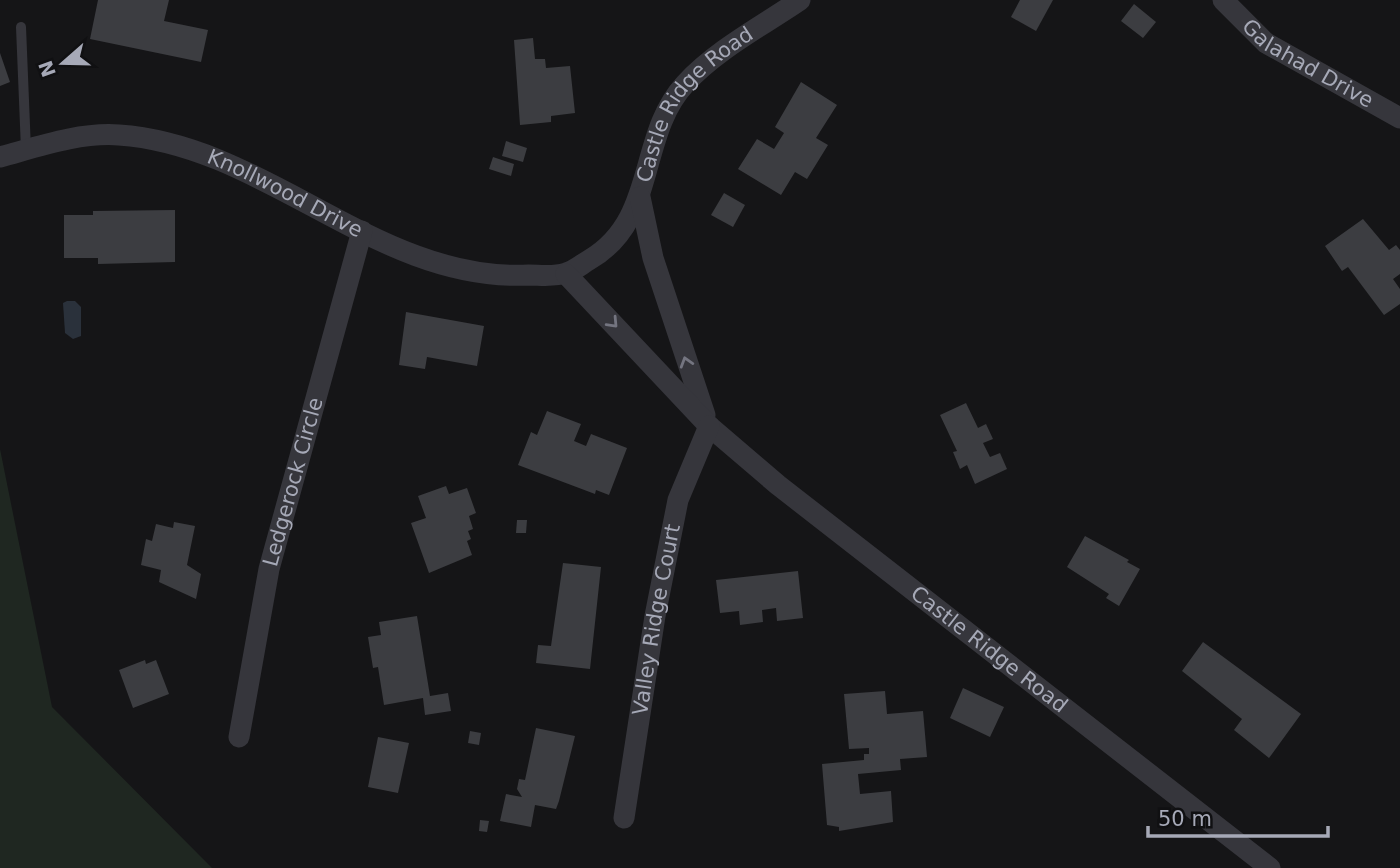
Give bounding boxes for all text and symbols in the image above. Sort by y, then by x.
street label: Galahad Drive [1237,14,1378,113]
street label: Castle Ridge Road [632,22,757,185]
north arrow [28,28,98,98]
text: N [34,58,60,80]
street label: Knollwood Drive [204,145,367,242]
one-way arrow [604,315,617,328]
one-way arrow [679,357,694,369]
street label: Ledgerock Circle [258,395,328,569]
street label: Valley Ridge Court [628,522,685,717]
street label: Castle Ridge Road [906,581,1072,718]
scale bar [1148,794,1328,838]
text: 50 m [1158,807,1212,831]

